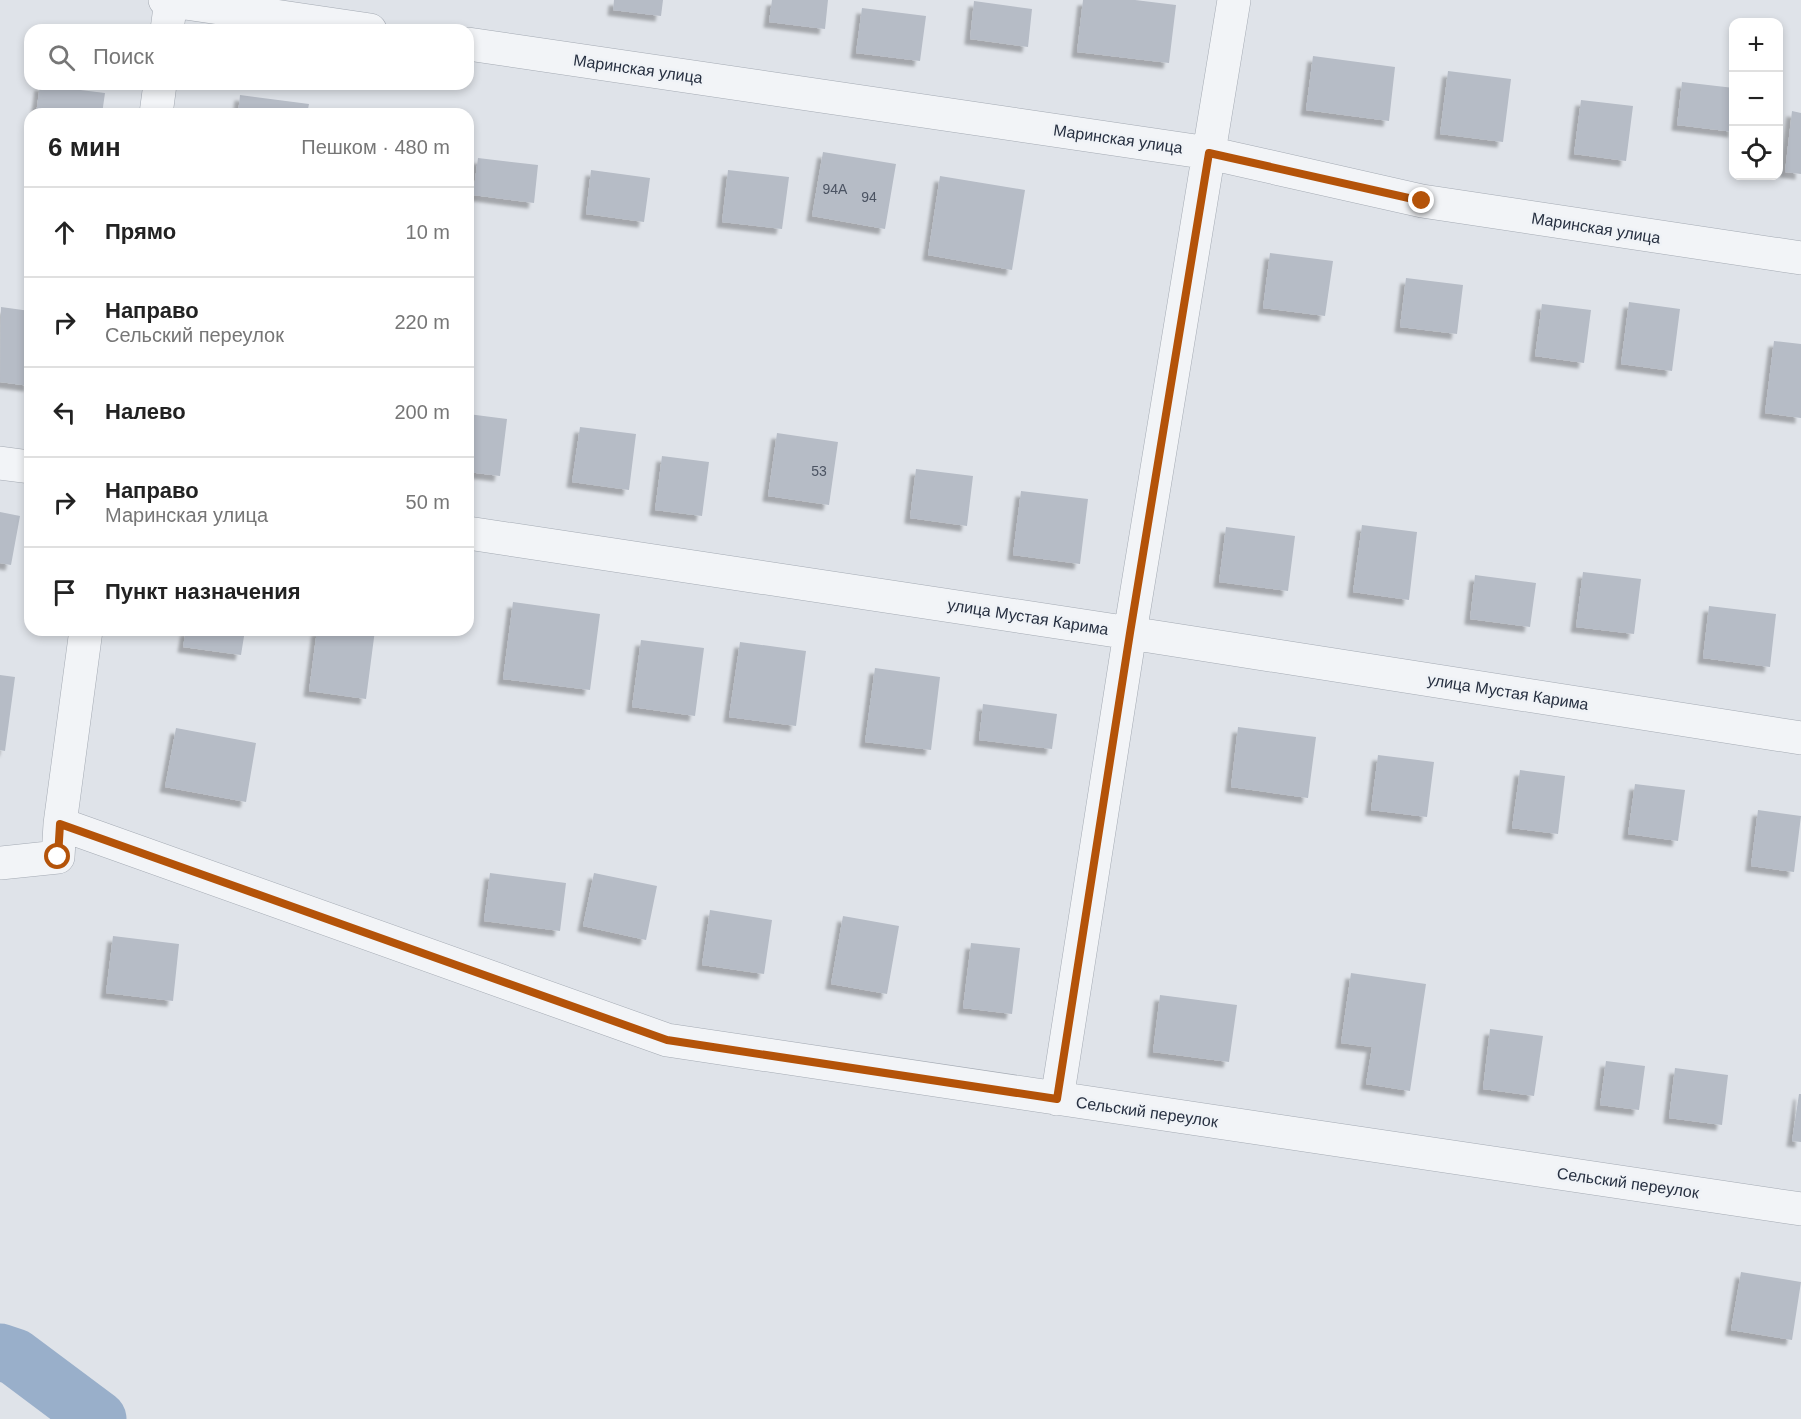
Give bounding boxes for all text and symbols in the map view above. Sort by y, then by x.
map controls [1729,18,1783,180]
button: + [1729,18,1783,72]
search box [24,24,474,90]
icon: search [45,41,78,74]
text: Поиск [93,44,154,69]
street label: Маринская улица [572,52,704,87]
button: − [1729,72,1783,126]
street label: Маринская улица [1052,122,1184,157]
button: locate [1729,126,1783,180]
text: 6 мин [48,132,121,162]
text: Пешком · 480 m [301,136,450,158]
house number: 94А [823,181,848,197]
route end [1408,187,1434,213]
house number: 94 [861,189,877,205]
street label: Маринская улица [1530,209,1662,247]
icon: ahead [48,216,81,249]
text: Прямо [105,219,176,244]
text: 10 m [406,221,450,243]
text: Направо [105,298,199,323]
icon: right [48,306,81,339]
text: 220 m [394,311,450,333]
text: Сельский переулок [105,324,284,346]
icon: left [48,396,81,429]
text: Налево [105,399,186,424]
text: 200 m [394,401,450,423]
house number: 53 [811,463,827,479]
text: Направо [105,478,199,503]
icon: right [48,486,81,519]
text: 50 m [406,491,450,513]
text: Маринская улица [105,504,268,526]
icon: arrive [48,576,81,609]
text: Пункт назначения [105,579,301,604]
street label: улица Мустая Карима [946,596,1110,638]
street label: улица Мустая Карима [1426,671,1590,713]
route start [44,843,70,869]
street label: Сельский переулок [1075,1094,1220,1131]
street label: Сельский переулок [1556,1165,1701,1202]

